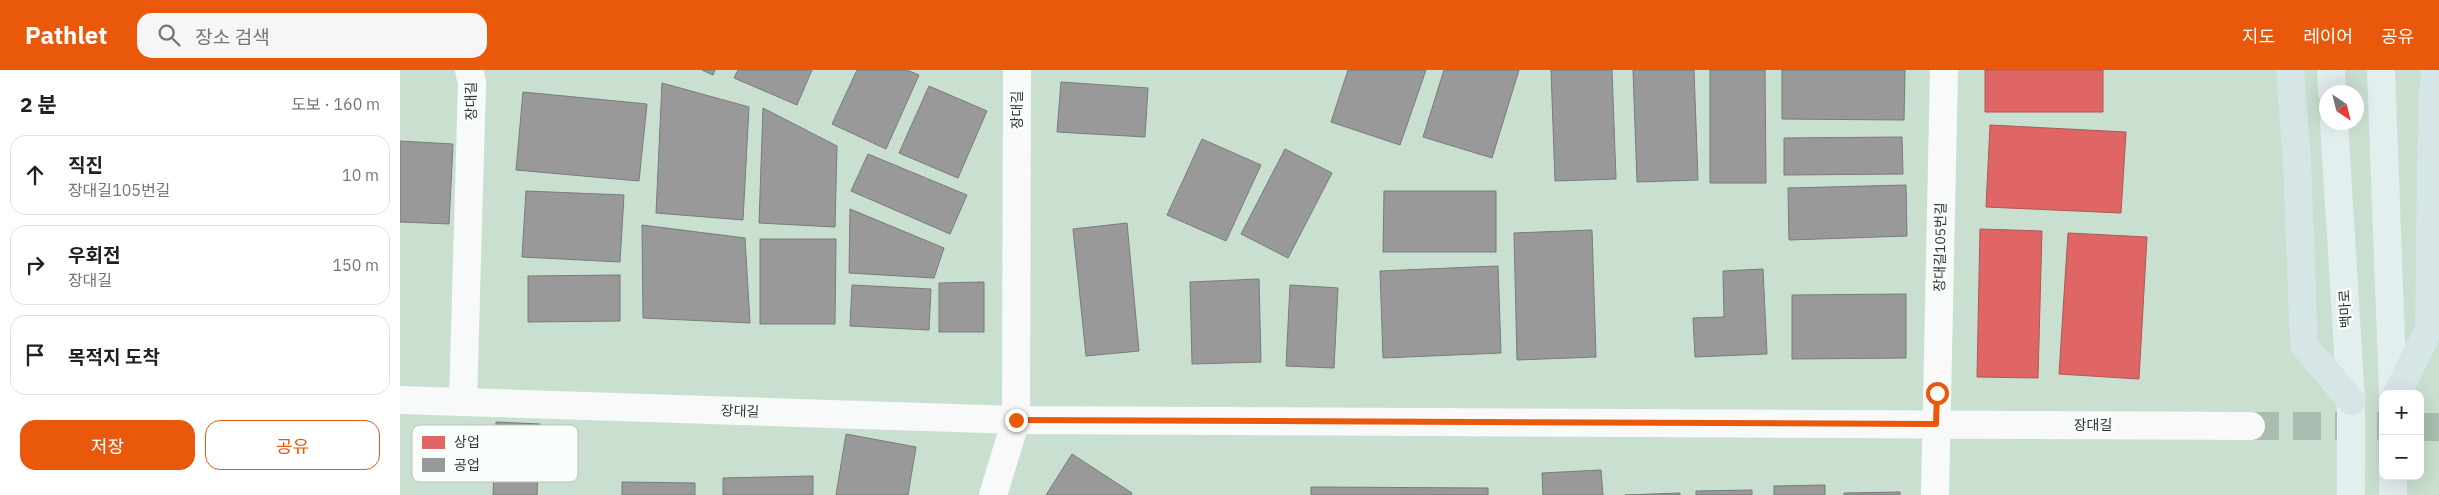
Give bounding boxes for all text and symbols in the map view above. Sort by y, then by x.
search box [137,13,487,58]
text: Pathlet [25,19,107,51]
icon: search [155,21,183,49]
text: 장소 검색 [195,25,270,49]
text: 지도 [2242,25,2275,48]
text: 레이어 [2303,25,2353,48]
text: 공유 [2381,25,2414,48]
street label: 장대길 [462,82,480,120]
north arrow [2319,85,2364,130]
text: 2 분 [20,90,57,118]
street label: 장대길 [1008,91,1026,129]
text: 도보 · 160 m [291,94,380,114]
text: 직진 [68,153,103,177]
icon: ahead [21,161,49,189]
text: 10 m [342,165,379,185]
text: 장대길105번길 [68,180,170,200]
street label: 장대길105번길 [1930,202,1950,292]
text: 우회전 [68,243,120,267]
icon: right [21,251,49,279]
text: 150 m [332,255,379,275]
text: 장대길 [68,270,112,290]
street label: 백마로 [2335,289,2355,329]
icon: arrive [21,341,49,369]
text: 목적지 도착 [68,345,160,369]
route start [1926,382,1949,405]
map controls [2379,390,2424,480]
button: + [2379,390,2424,435]
street label: 장대길 [720,401,760,421]
route end [1005,409,1028,432]
street label: 장대길 [2074,416,2112,434]
button: 저장 [20,420,195,470]
button: 공유 [205,420,380,470]
legend [412,425,578,482]
text: 상업 [454,433,480,451]
button: − [2379,435,2424,480]
text: 공업 [454,456,480,474]

